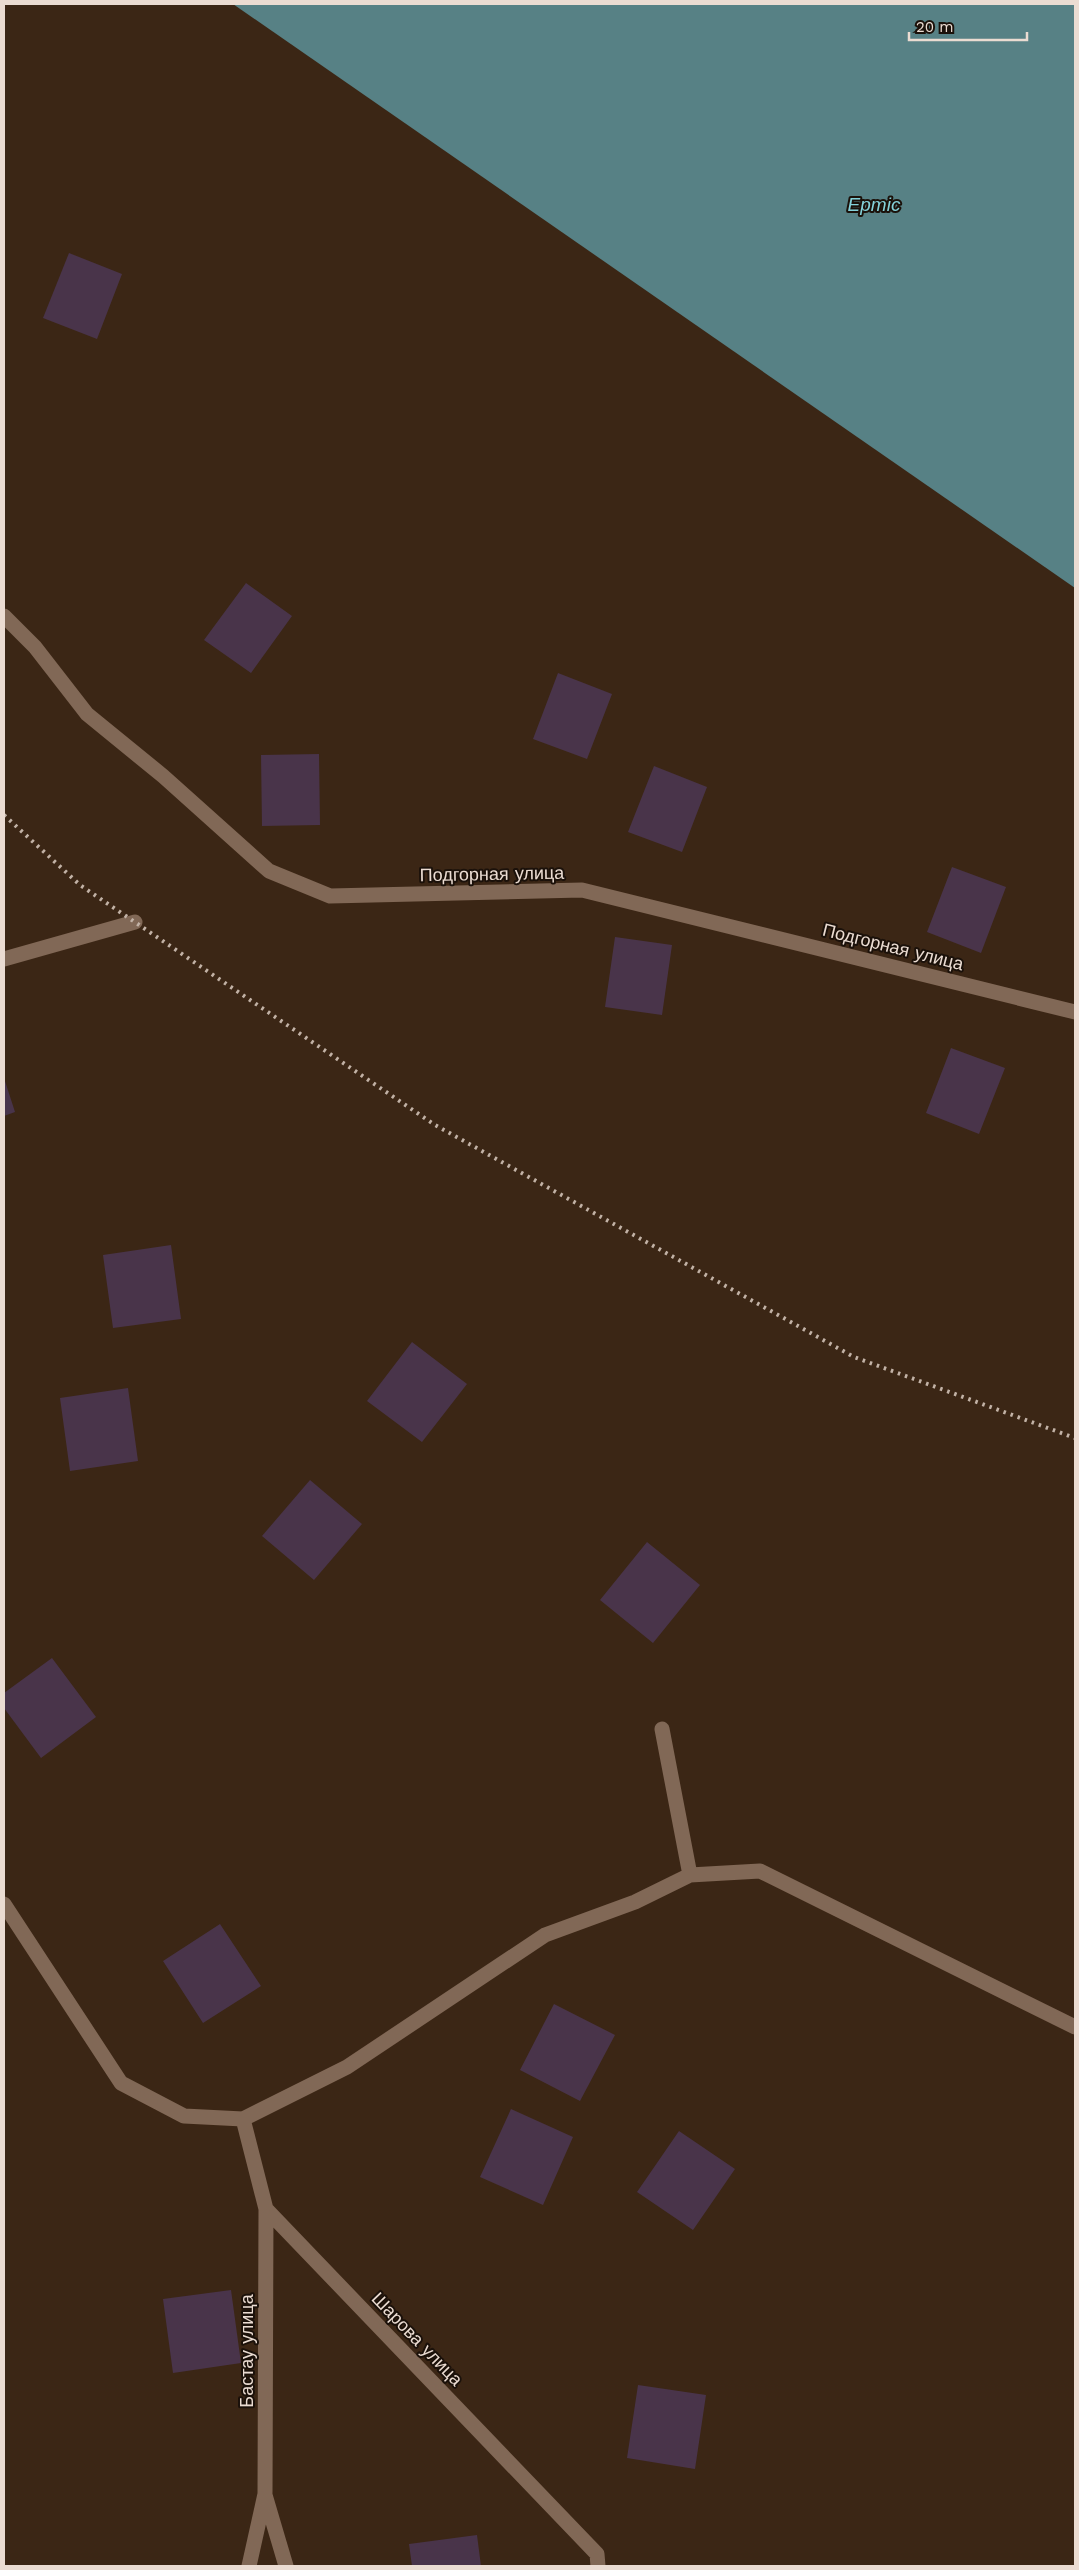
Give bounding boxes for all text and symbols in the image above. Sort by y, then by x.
scale bar [909,10,1026,42]
text: 20 m [916,18,954,36]
water label: Ертіс [848,193,901,216]
street label: Подгорная улица [420,862,565,885]
street label: Подгорная улица [820,919,967,974]
street label: Шарова улица [368,2288,468,2390]
street label: Бастау улица [236,2293,257,2408]

